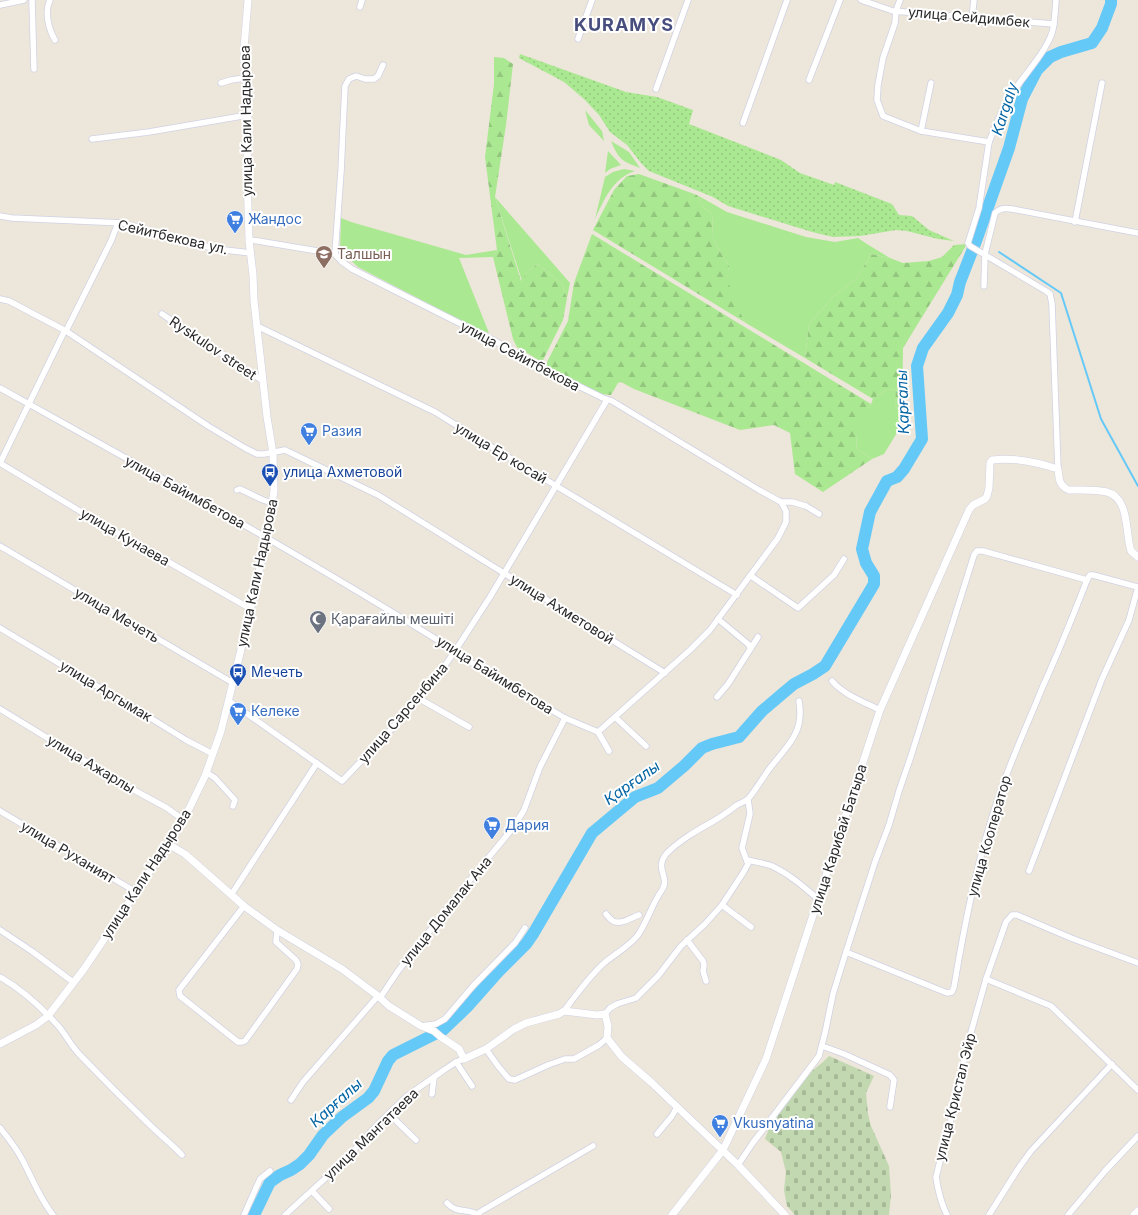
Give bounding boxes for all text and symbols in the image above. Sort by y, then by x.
street label: улица Сейдимбек [907,3,1031,30]
district label: KURAMYS [574,14,674,35]
street label: улица Кали Надырова [236,45,255,197]
water label: Kargaly [987,79,1022,138]
supermarket icon: Жандос [225,209,245,234]
place label: Жандос [248,210,302,227]
street label: Сейитбекова ул. [116,216,230,257]
school or university icon: Талшын [314,244,334,269]
place label: Талшын [337,245,391,262]
street label: Ryskulov street [166,312,260,383]
street label: улица Сейитбекова [457,317,583,394]
water label: Қарғалы [892,370,913,434]
street label: улица Ер косай [452,418,550,487]
supermarket icon: Разия [299,421,319,446]
place label: Разия [322,422,362,439]
street label: улица Байимбетова [122,451,248,532]
bus stop icon: улица Ахметовой [260,462,280,487]
place label: улица Ахметовой [283,463,402,480]
street label: улица Кали Надырова [232,497,281,649]
street label: улица Кунаева [77,504,173,569]
street label: улица Ахметовой [507,570,617,647]
street label: улица Мечеть [72,583,163,646]
mosque icon: Қарағайлы мешіті [308,609,328,634]
place label: Қарағайлы мешіті [331,610,454,627]
street label: улица Байимбетова [434,632,557,718]
street label: улица Аргымак [57,656,156,725]
street label: улица Сарсенбина [354,659,451,766]
bus stop icon: Мечеть [228,662,248,687]
place label: Мечеть [251,663,303,680]
supermarket icon: Келеке [228,701,248,726]
place label: Келеке [251,702,300,719]
street label: улица Ажарлы [44,731,138,796]
water label: Қарғалы [600,756,663,809]
street label: улица Карибай Батыра [805,762,870,916]
street label: улица Кооператор [963,773,1014,899]
street label: улица Кали Надырова [97,806,194,942]
supermarket icon: Дария [482,815,502,840]
place label: Дария [505,816,549,833]
street label: улица Руханият [18,817,119,887]
street label: улица Домалак Ана [396,853,495,969]
street label: улица Кристал Эйр [930,1031,979,1163]
water label: Қарғалы [305,1074,366,1131]
street label: улица Мангатаева [320,1084,421,1183]
supermarket icon: Vkusnyatina [710,1113,730,1138]
place label: Vkusnyatina [733,1114,814,1131]

